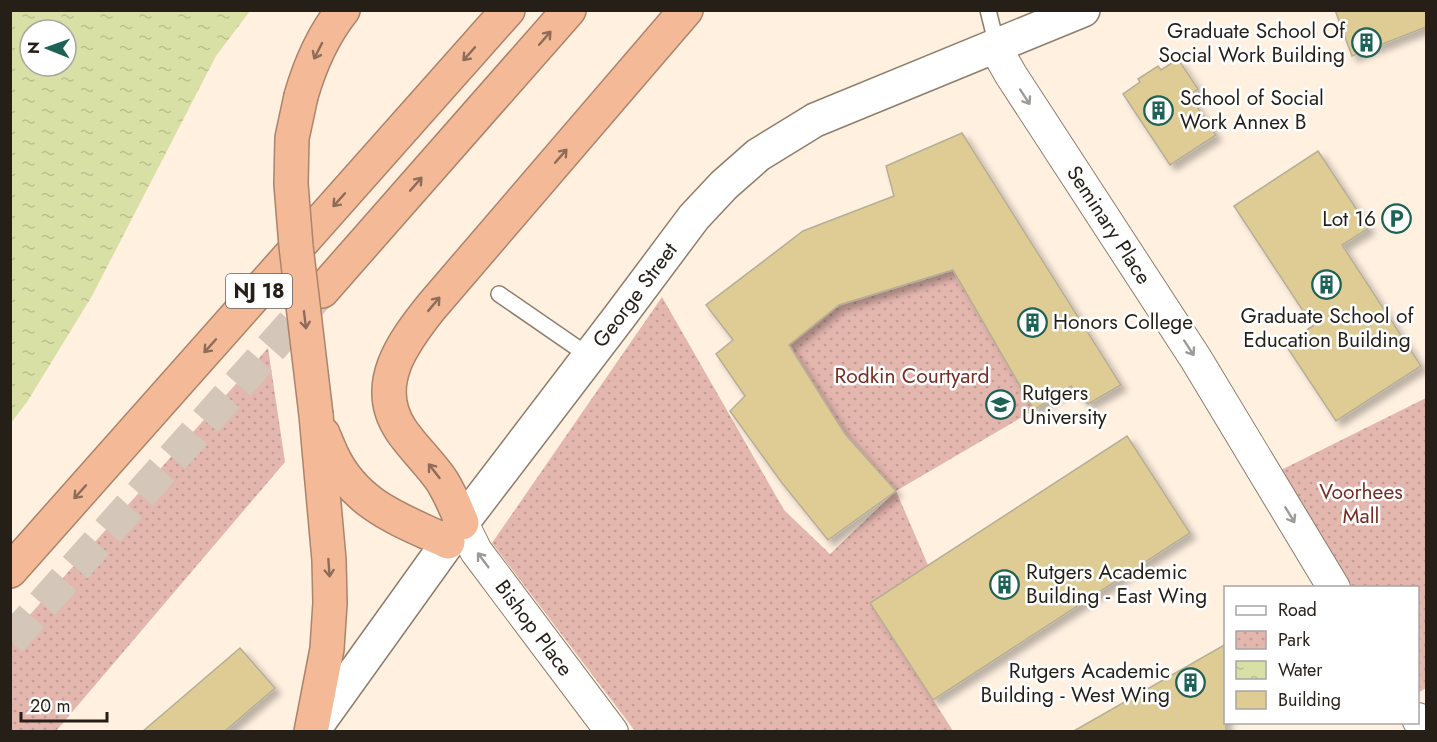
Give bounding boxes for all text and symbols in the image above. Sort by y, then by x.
place label: Graduate School Of Social Work Building [1159,16,1346,70]
north arrow [18,18,78,78]
building icon: Graduate School Of Social Work Building [1350,27,1382,59]
one-way arrow [538,31,552,46]
text: N [22,41,45,54]
one-way arrow [312,42,324,59]
one-way arrow [462,46,476,61]
place label: School of Social Work Annex B [1180,83,1324,137]
one-way arrow [1020,88,1032,105]
building icon: School of Social Work Annex B [1143,94,1175,126]
one-way arrow [554,149,568,164]
street label: Seminary Place [1059,160,1159,290]
one-way arrow [409,177,423,192]
one-way arrow [332,192,346,207]
parking icon: Lot 16 [1381,203,1413,235]
place label: Lot 16 [1322,204,1376,234]
street label: George Street [586,236,684,354]
building icon: Graduate School of Education Building [1311,269,1343,301]
road number: NJ 18 [226,274,292,308]
one-way arrow [427,297,441,312]
place label: Graduate School of Education Building [1241,301,1414,355]
building icon: Honors College [1016,306,1048,338]
place label: Honors College [1053,307,1193,337]
one-way arrow [300,310,311,330]
one-way arrow [203,338,217,353]
one-way arrow [1183,340,1195,356]
park label: Rodkin Courtyard [835,361,989,391]
place label: Rutgers University [1022,378,1108,432]
school or university icon: Rutgers University [985,389,1017,421]
one-way arrow [428,463,441,479]
park label: Voorhees Mall [1319,477,1403,531]
one-way arrow [74,484,87,500]
one-way arrow [1284,506,1296,523]
one-way arrow [477,553,490,569]
one-way arrow [324,557,335,577]
place label: Rutgers Academic Building - East Wing [1026,557,1207,611]
building icon: Rutgers Academic Building - East Wing [989,568,1021,600]
street label: Bishop Place [488,574,580,683]
legend [1224,586,1419,724]
text: Road [1278,597,1317,623]
text: Park [1278,627,1310,653]
place label: Rutgers Academic Building - West Wing [981,656,1170,710]
text: Water [1278,657,1323,683]
building icon: Rutgers Academic Building - West Wing [1175,667,1207,699]
scale bar [21,685,106,723]
text: Building [1278,687,1341,713]
text: 20 m [30,693,70,719]

